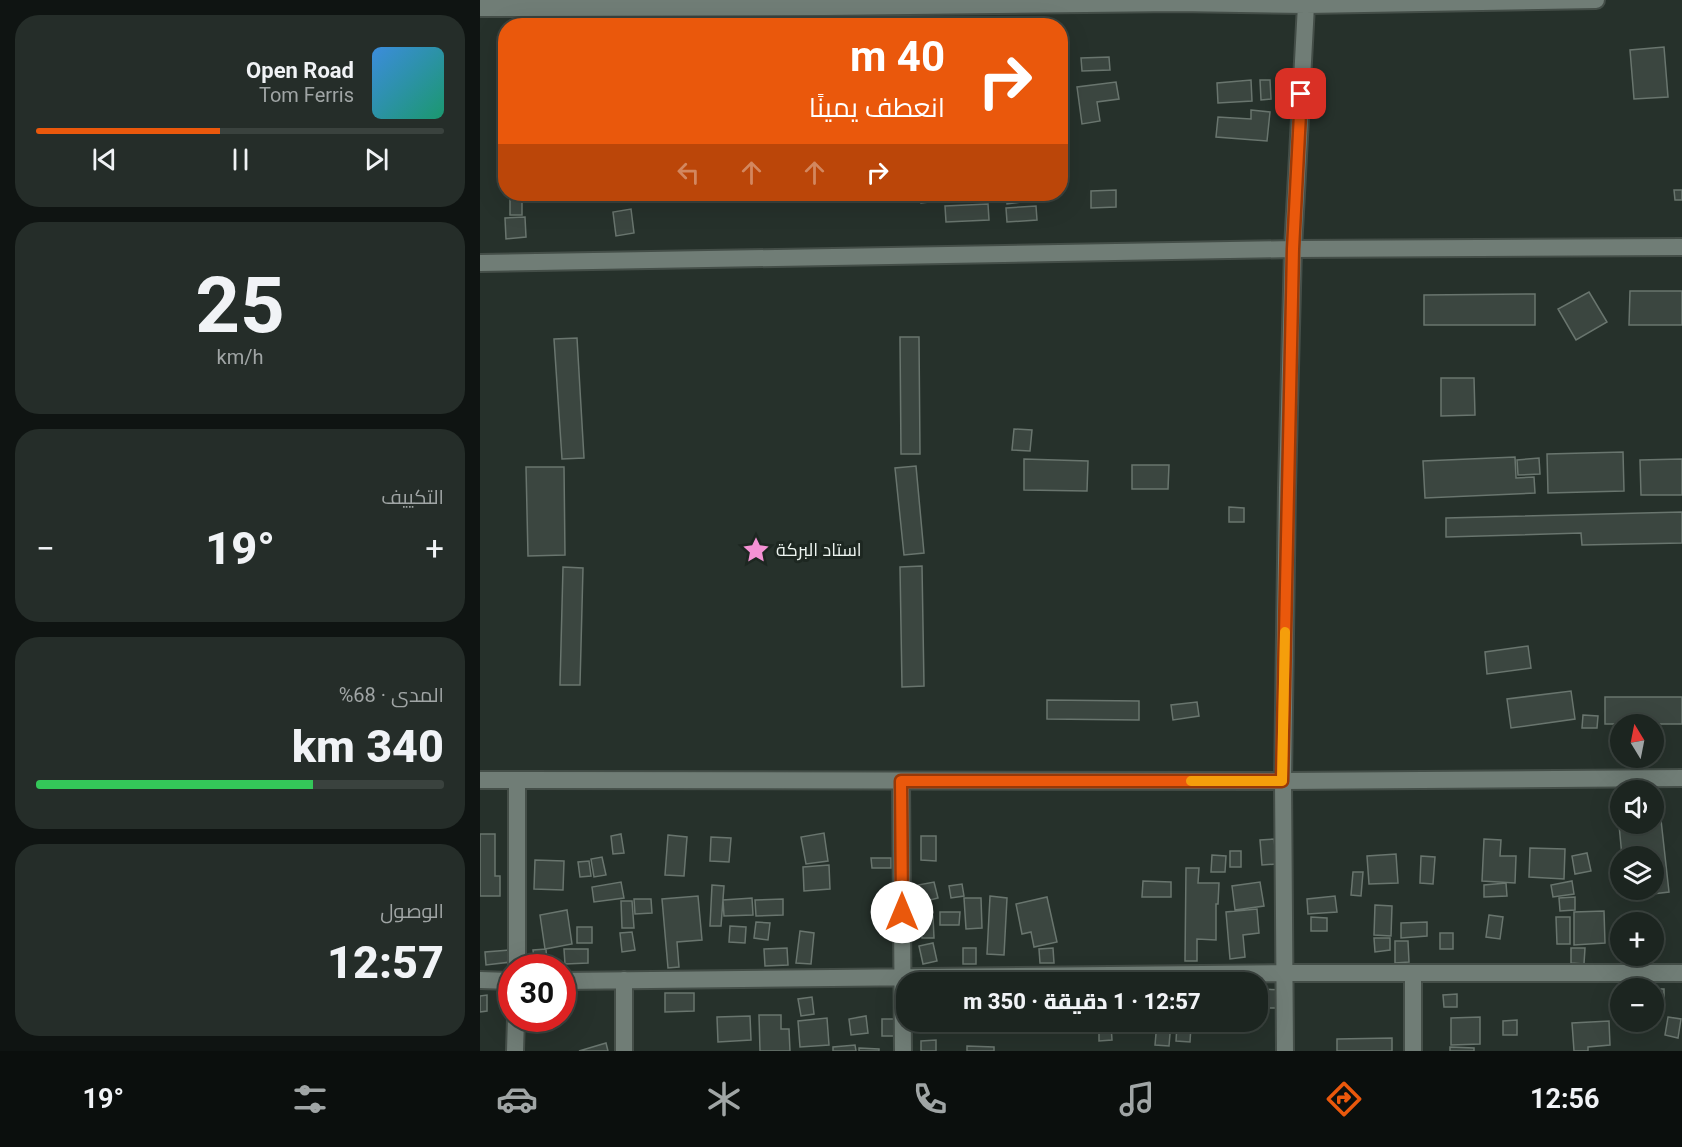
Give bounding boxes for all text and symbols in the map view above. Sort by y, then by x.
text: 40 m [850,32,945,81]
icon: right [966,42,1044,120]
text: Open Road [246,58,354,83]
pin [1275,68,1326,119]
icon: arrive [1284,77,1317,110]
text: Tom Ferris [259,83,354,107]
text: انعطف يمينًا [809,92,945,124]
icon: previous [88,143,121,176]
icon: pause [224,143,257,176]
icon: next [360,143,393,176]
icon: left [672,156,705,189]
icon: ahead [735,156,768,189]
icon: ahead [798,156,831,189]
icon: right [861,156,894,189]
text: 25 [195,260,285,351]
text: km/h [217,345,263,369]
text: التكييف [381,485,444,509]
text: 19° [205,522,275,575]
text: − [36,529,55,568]
text: + [425,529,444,568]
place icon: استاد البركة [741,535,771,565]
place label: استاد البركة [776,539,862,561]
text: المدى · 68% [339,683,444,707]
north arrow [1610,714,1664,768]
map controls [1610,714,1664,1032]
text: 340 km [292,720,444,773]
button: sound [1610,780,1664,834]
button: layers [1610,846,1664,900]
position arrow [870,880,934,944]
text: الوصول [380,899,444,923]
button: + [1610,912,1664,966]
text: 12:57 [327,936,444,989]
speed limit sign: 30 [498,954,576,1032]
button: − [1610,978,1664,1032]
text: 12:57 · 1 دقيقة · 350 m [963,989,1201,1014]
icon: filters [289,1078,331,1120]
icon: car [496,1078,538,1120]
icon: climate [703,1078,745,1120]
icon: phone [909,1078,951,1120]
icon: music [1116,1078,1158,1120]
icon: directions [1323,1078,1365,1120]
text: 19° [82,1083,124,1115]
text: 12:56 [1530,1083,1600,1115]

